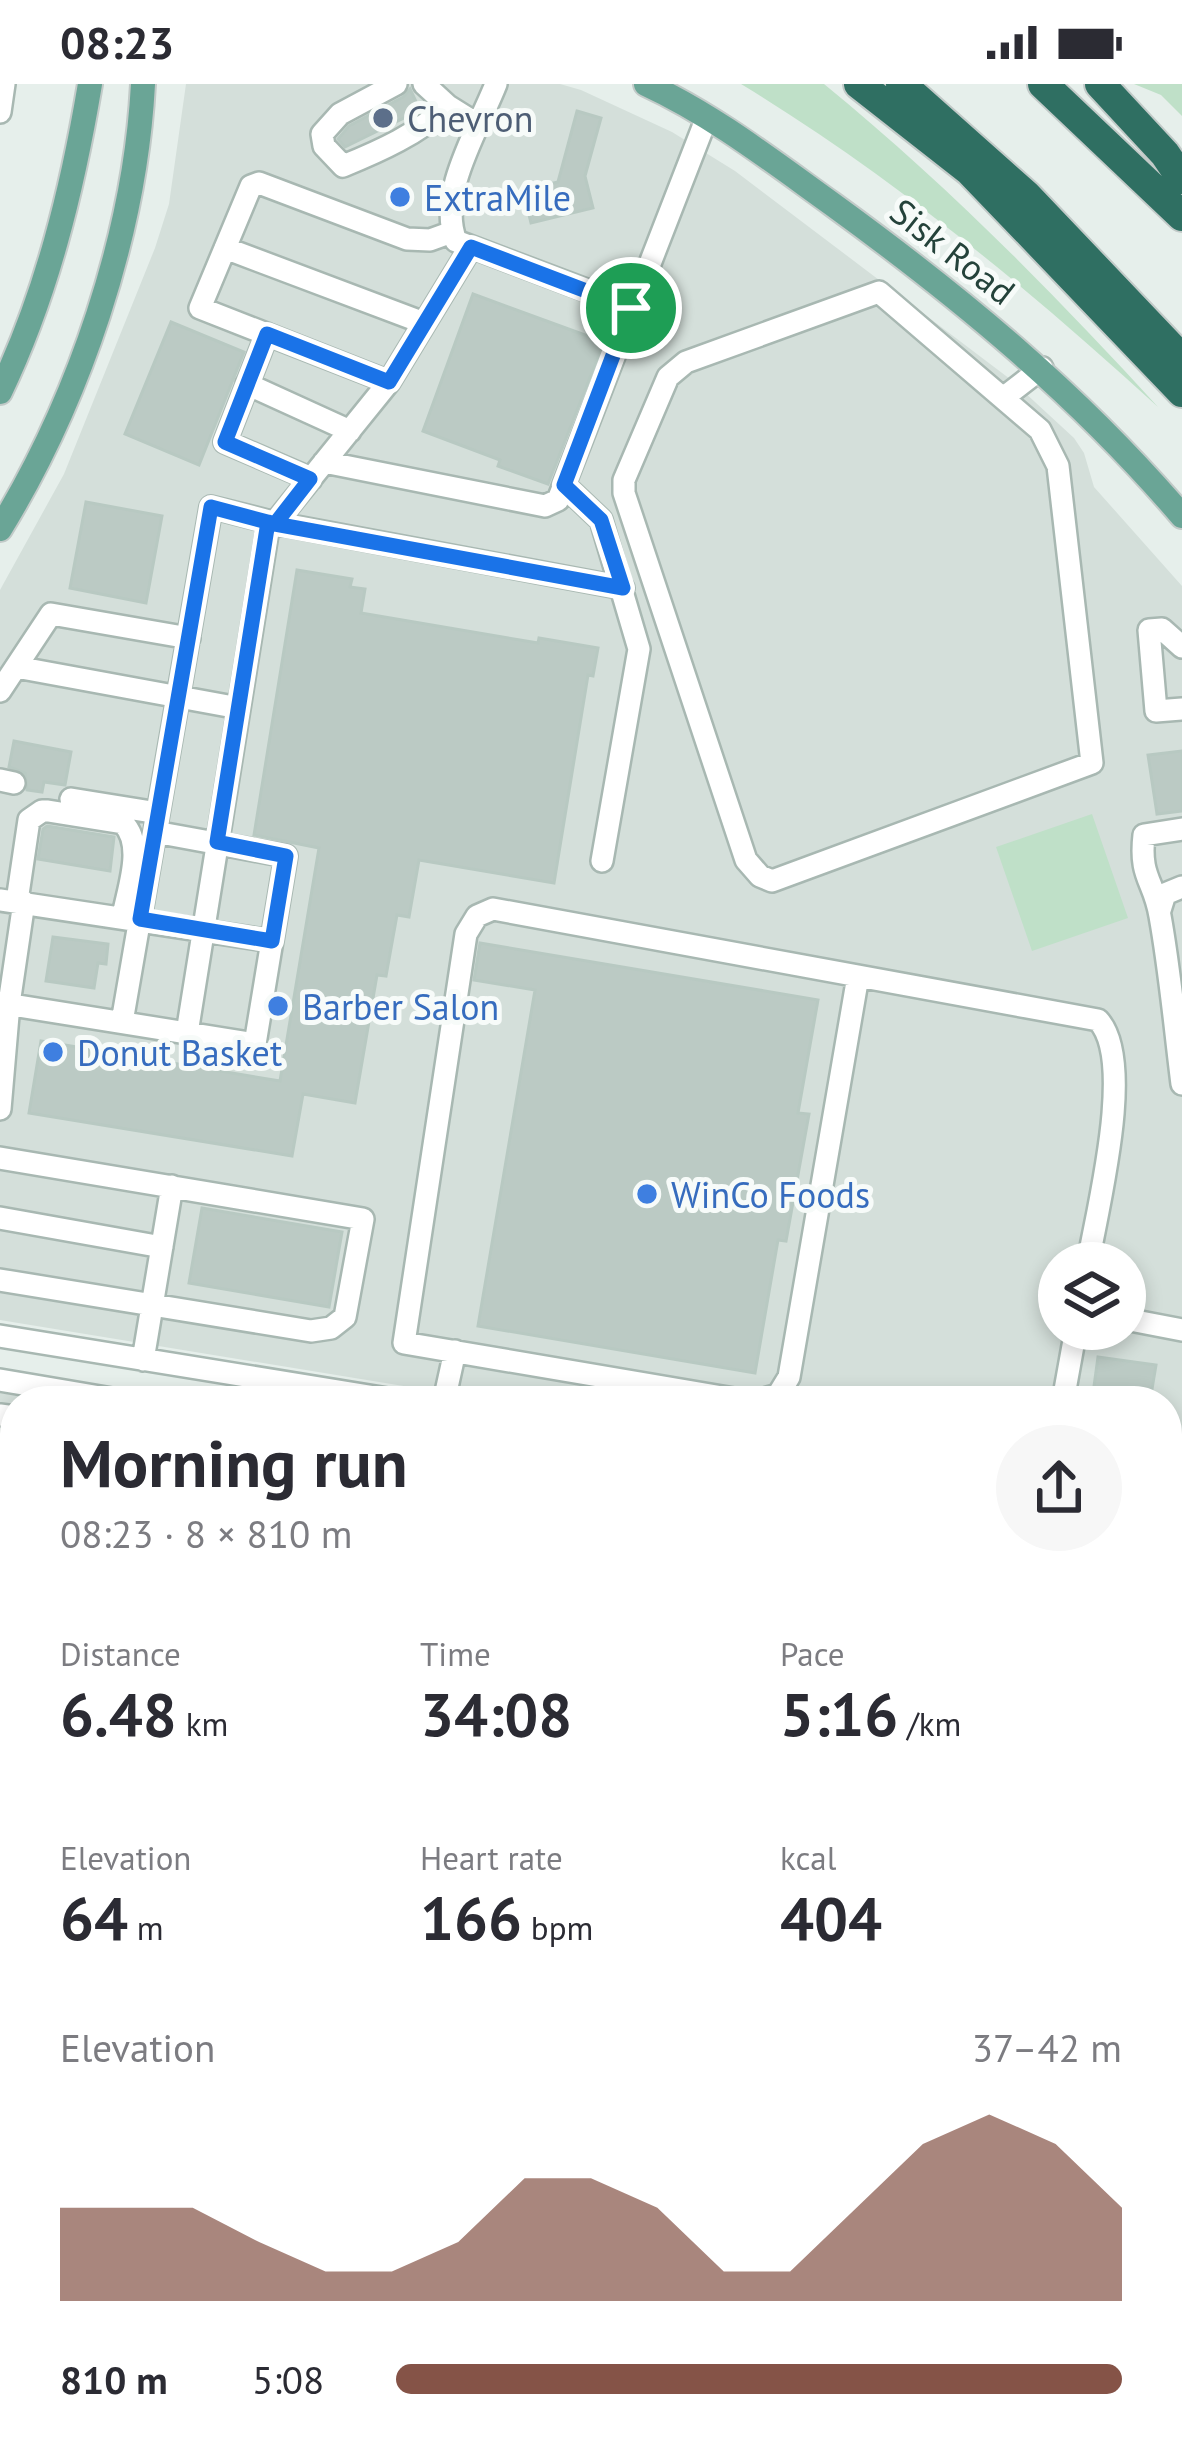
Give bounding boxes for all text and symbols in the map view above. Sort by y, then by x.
text: 08:23 [60,13,174,71]
place label: Chevron [407,95,533,142]
marker: Chevron [370,105,396,131]
place label: ExtraMile [424,174,571,221]
marker: ExtraMile [387,184,413,210]
street label: Sisk Road [881,188,1025,314]
pin [580,257,682,359]
icon: arrive [598,275,664,341]
place label: Barber Salon [302,983,499,1030]
marker: Barber Salon [265,993,291,1019]
place label: Donut Basket [77,1029,282,1076]
marker: Donut Basket [40,1039,66,1065]
place label: WinCo Foods [671,1171,870,1218]
marker: WinCo Foods [634,1181,660,1207]
map controls [1038,1242,1146,1350]
button: layers [1038,1242,1146,1350]
text: Morning run [60,1420,408,1505]
button: share [996,1425,1122,1551]
text: 08:23 · 8 × 810 m [60,1508,352,1559]
text: Distance [60,1632,181,1675]
text: Time [420,1632,491,1675]
text: Pace [780,1632,845,1675]
text: 6.48 [60,1675,177,1753]
text: 34:08 [420,1675,572,1753]
text: 5:16 [780,1675,898,1753]
text: km [177,1702,228,1745]
text: /km [898,1702,961,1745]
text: Elevation [60,1836,191,1879]
text: Heart rate [420,1836,563,1879]
text: kcal [780,1836,836,1879]
text: 64 [60,1879,128,1957]
text: 166 [420,1879,522,1957]
text: 404 [780,1879,882,1957]
text: m [128,1906,164,1949]
text: bpm [522,1906,593,1949]
text: Elevation [60,2022,215,2073]
text: 37–42 m [972,2022,1122,2073]
text: 810 m [60,2354,168,2405]
text: 5:08 [252,2354,324,2405]

